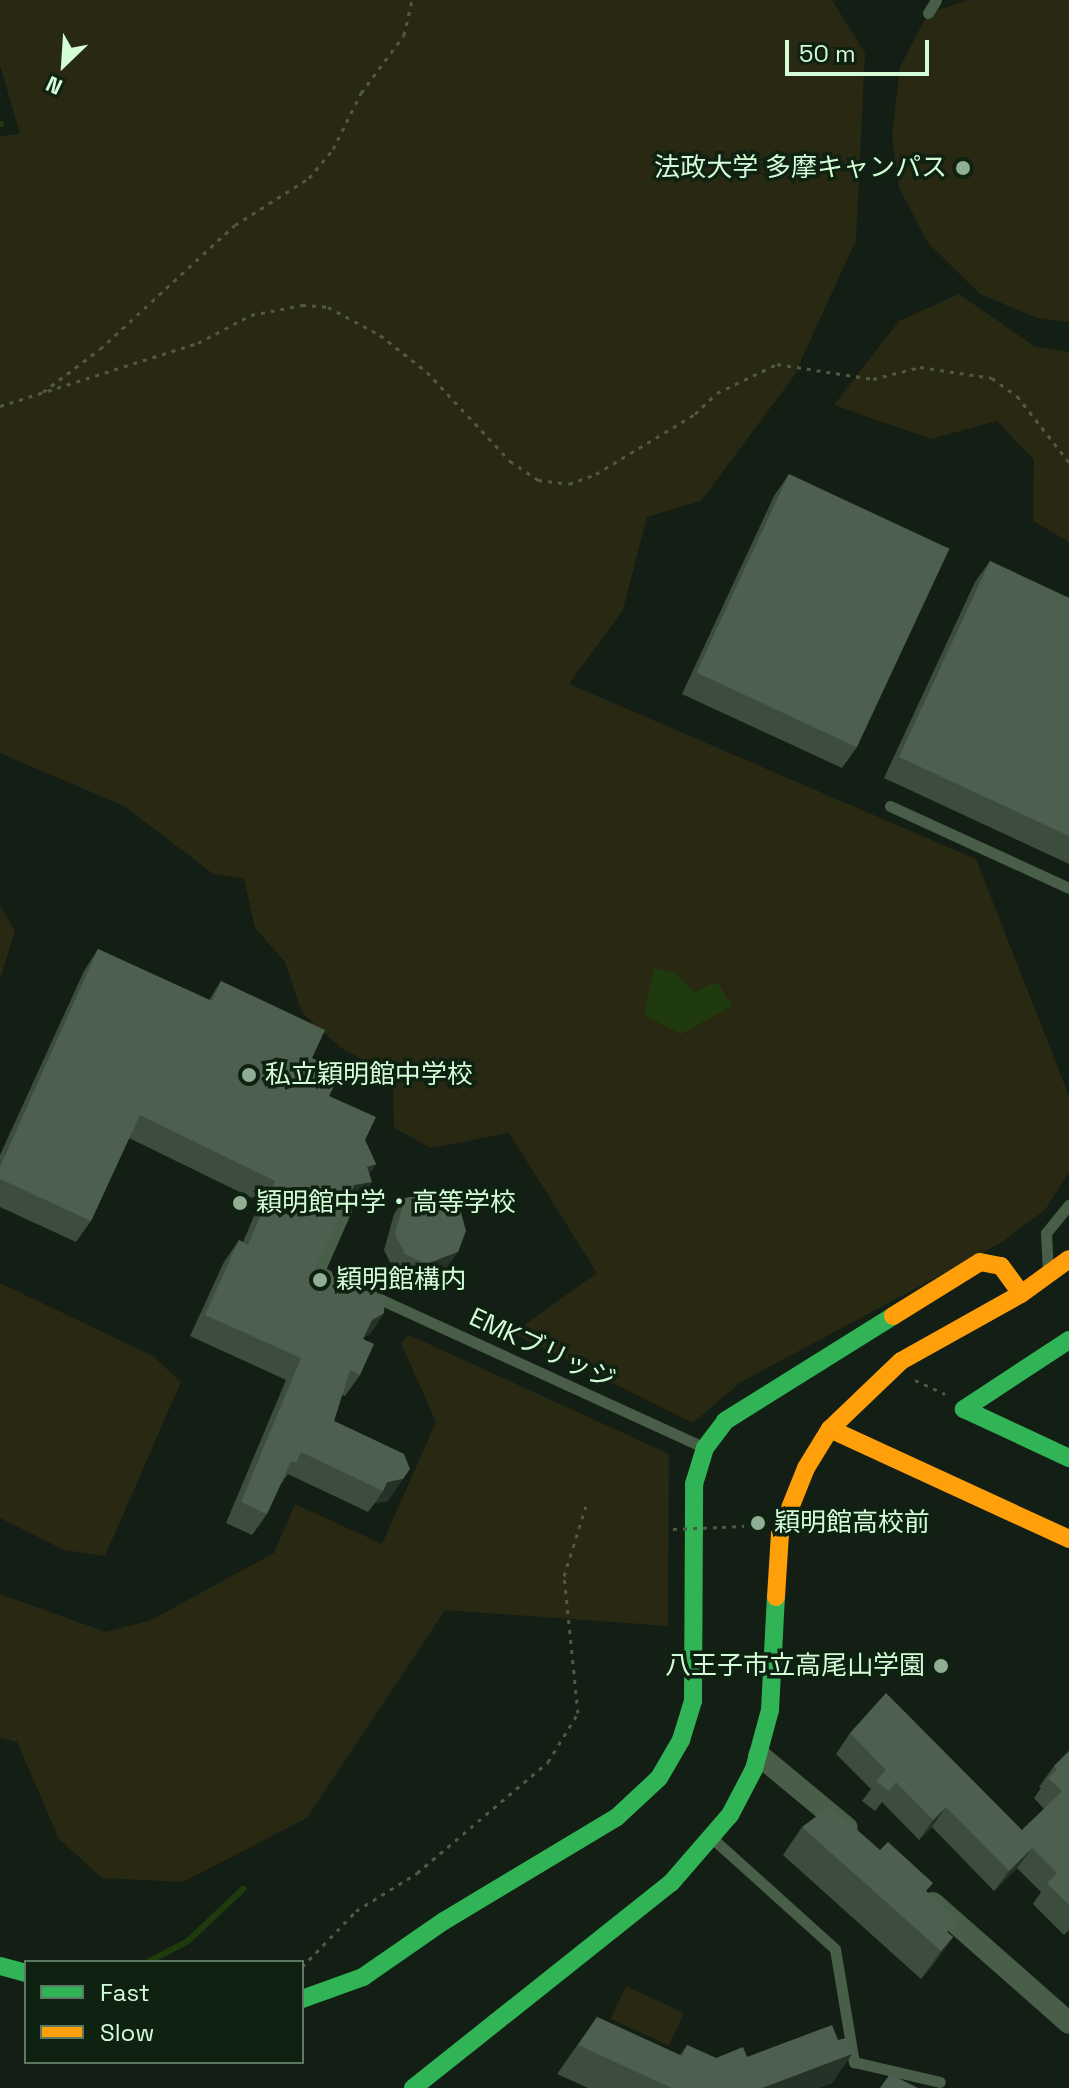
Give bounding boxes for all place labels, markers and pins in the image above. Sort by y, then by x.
place label: 法政大学 多摩キャンパス [654,152,947,184]
marker: 法政大学 多摩キャンパス [954,159,972,177]
place label: 私立穎明館中学校 [265,1059,473,1091]
marker: 私立穎明館中学校 [240,1066,258,1084]
place label: 穎明館中学・高等学校 [256,1187,516,1219]
marker: 穎明館中学・高等学校 [231,1194,249,1212]
place label: 穎明館構内 [336,1264,466,1296]
marker: 穎明館構内 [311,1271,329,1289]
place label: 穎明館高校前 [774,1507,930,1539]
marker: 穎明館高校前 [749,1514,767,1532]
place label: 八王子市立高尾山学園 [665,1650,925,1682]
marker: 八王子市立高尾山学園 [932,1657,950,1675]

